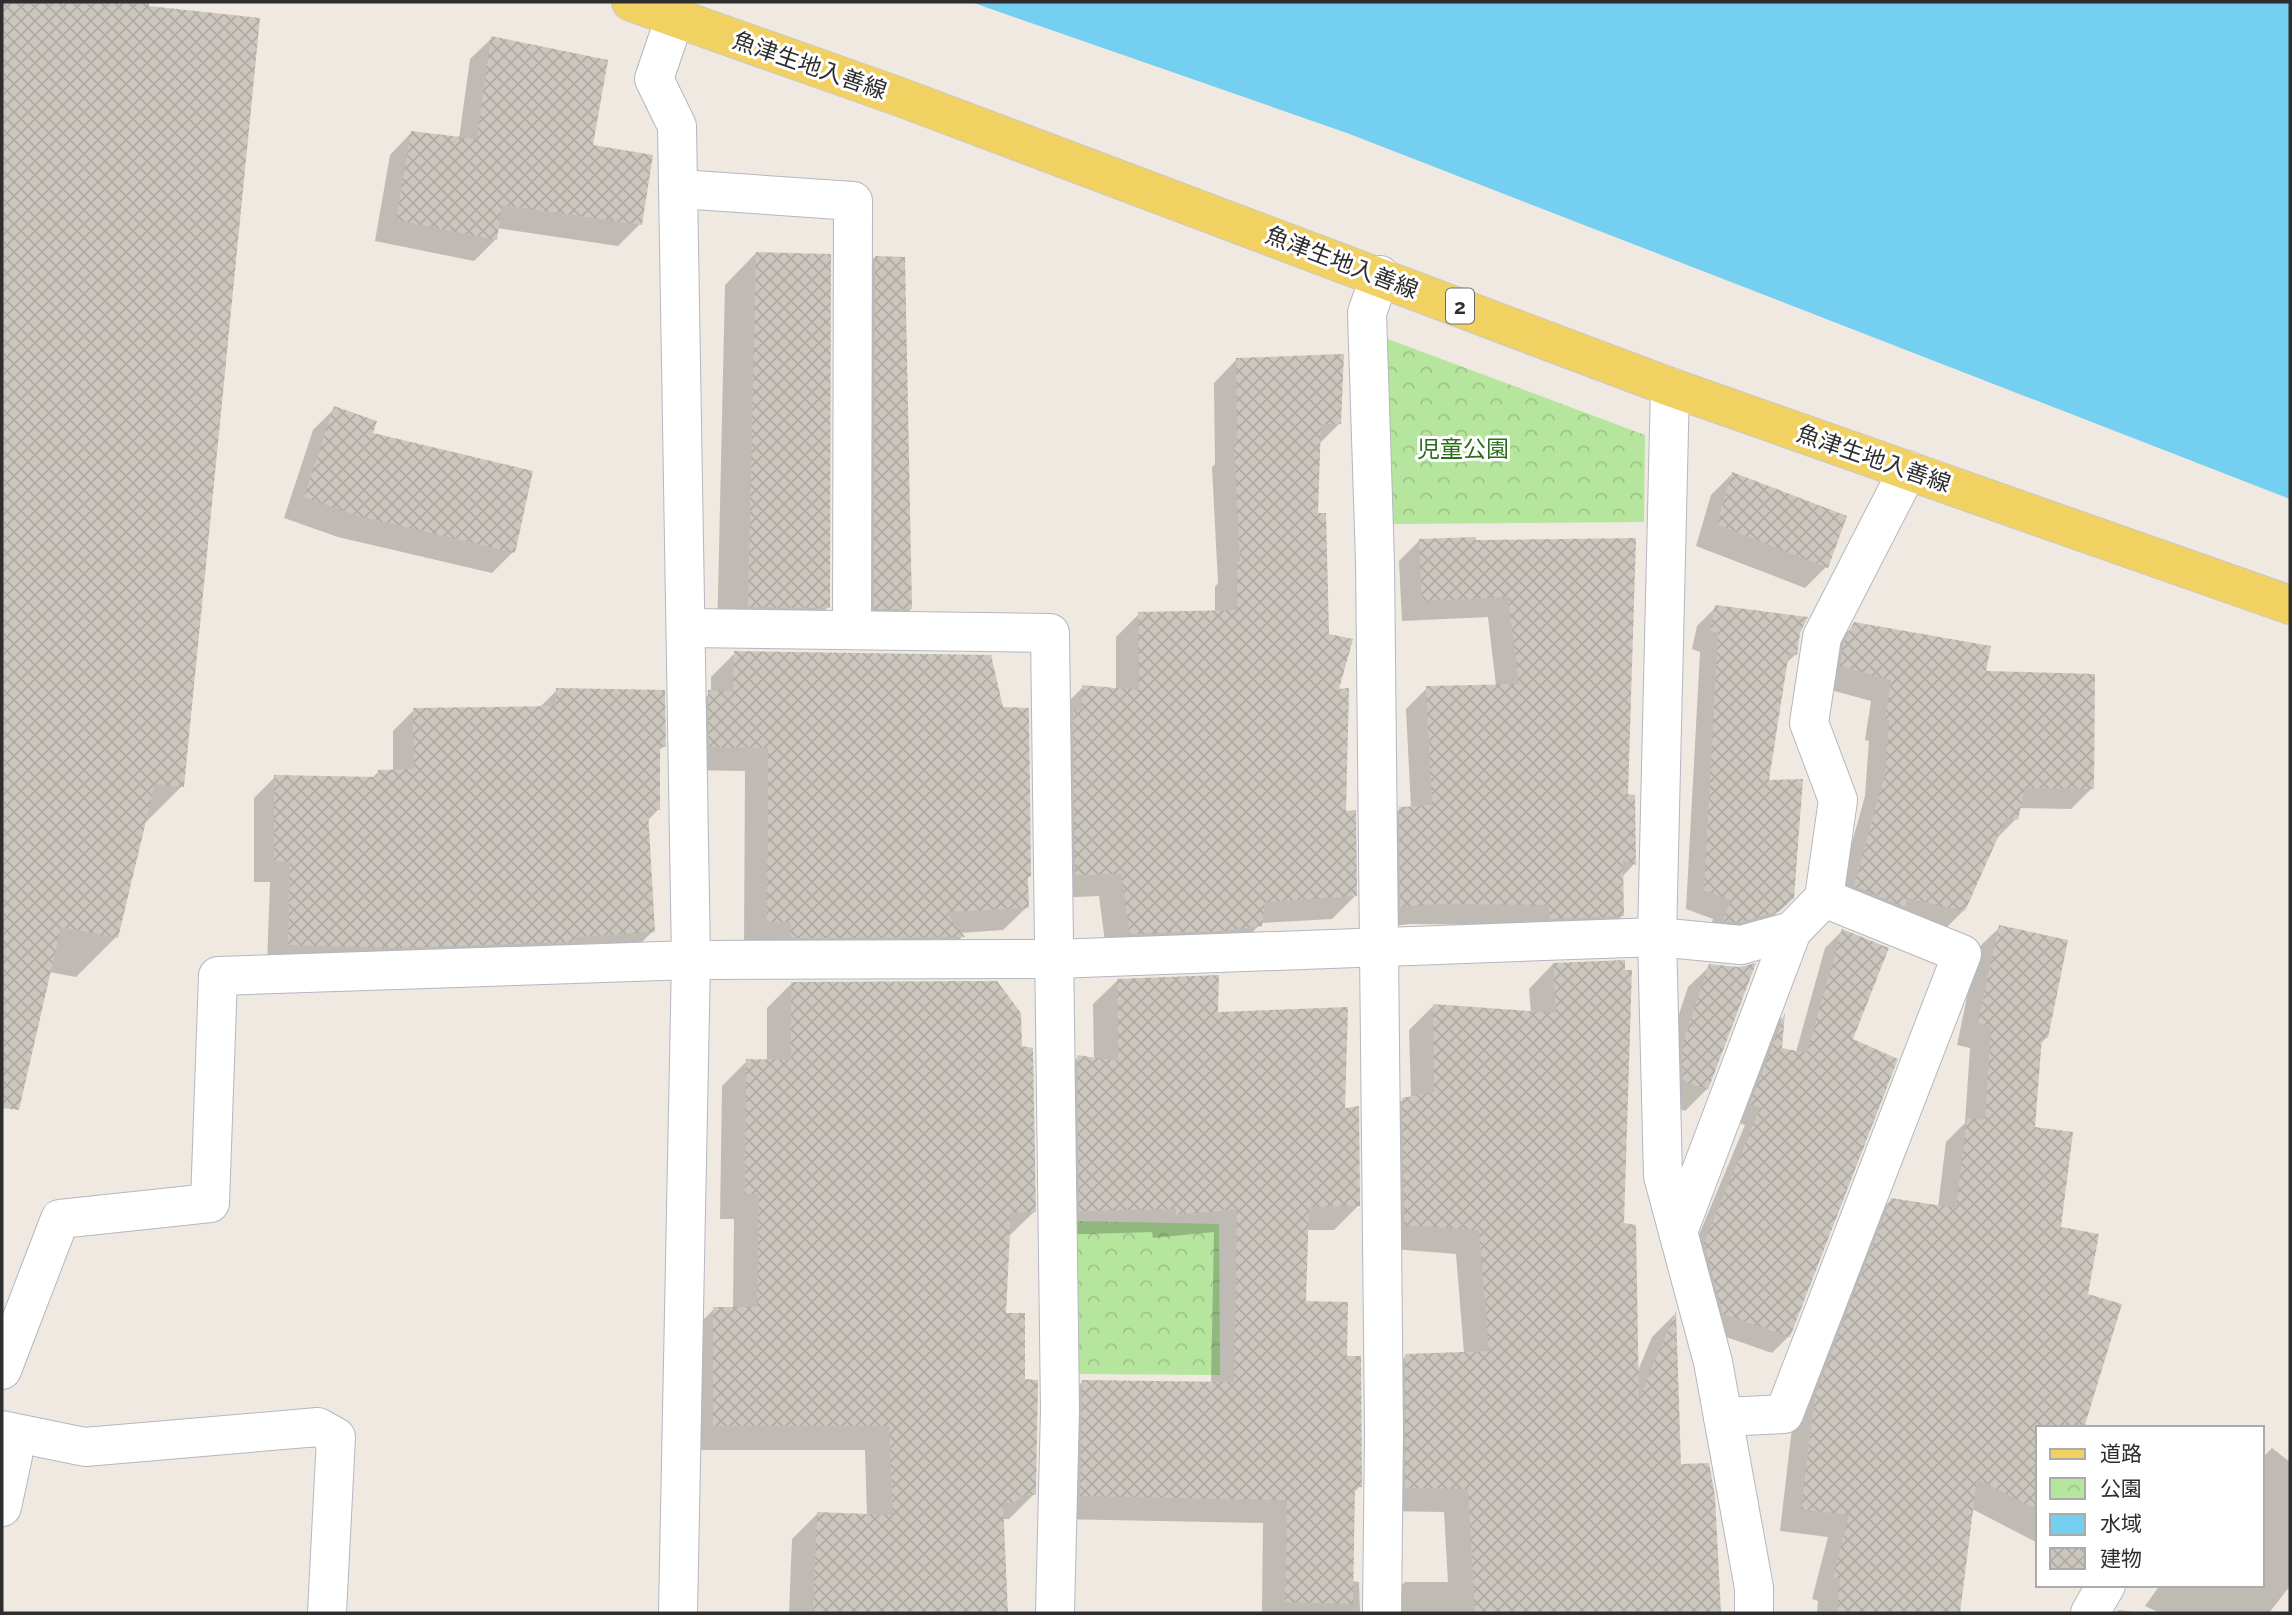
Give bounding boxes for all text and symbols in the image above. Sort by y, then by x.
street label: 魚津生地入善線 [729,26,891,104]
street label: 魚津生地入善線 [1262,221,1422,303]
road number: 2 [1446,288,1474,324]
street label: 魚津生地入善線 [1793,419,1955,497]
park label: 児童公園 [1417,435,1509,462]
legend [2036,1426,2264,1587]
text: 道路 [2100,1441,2142,1466]
text: 公園 [2100,1476,2142,1501]
text: 水域 [2100,1511,2142,1536]
text: 建物 [2100,1546,2142,1571]

